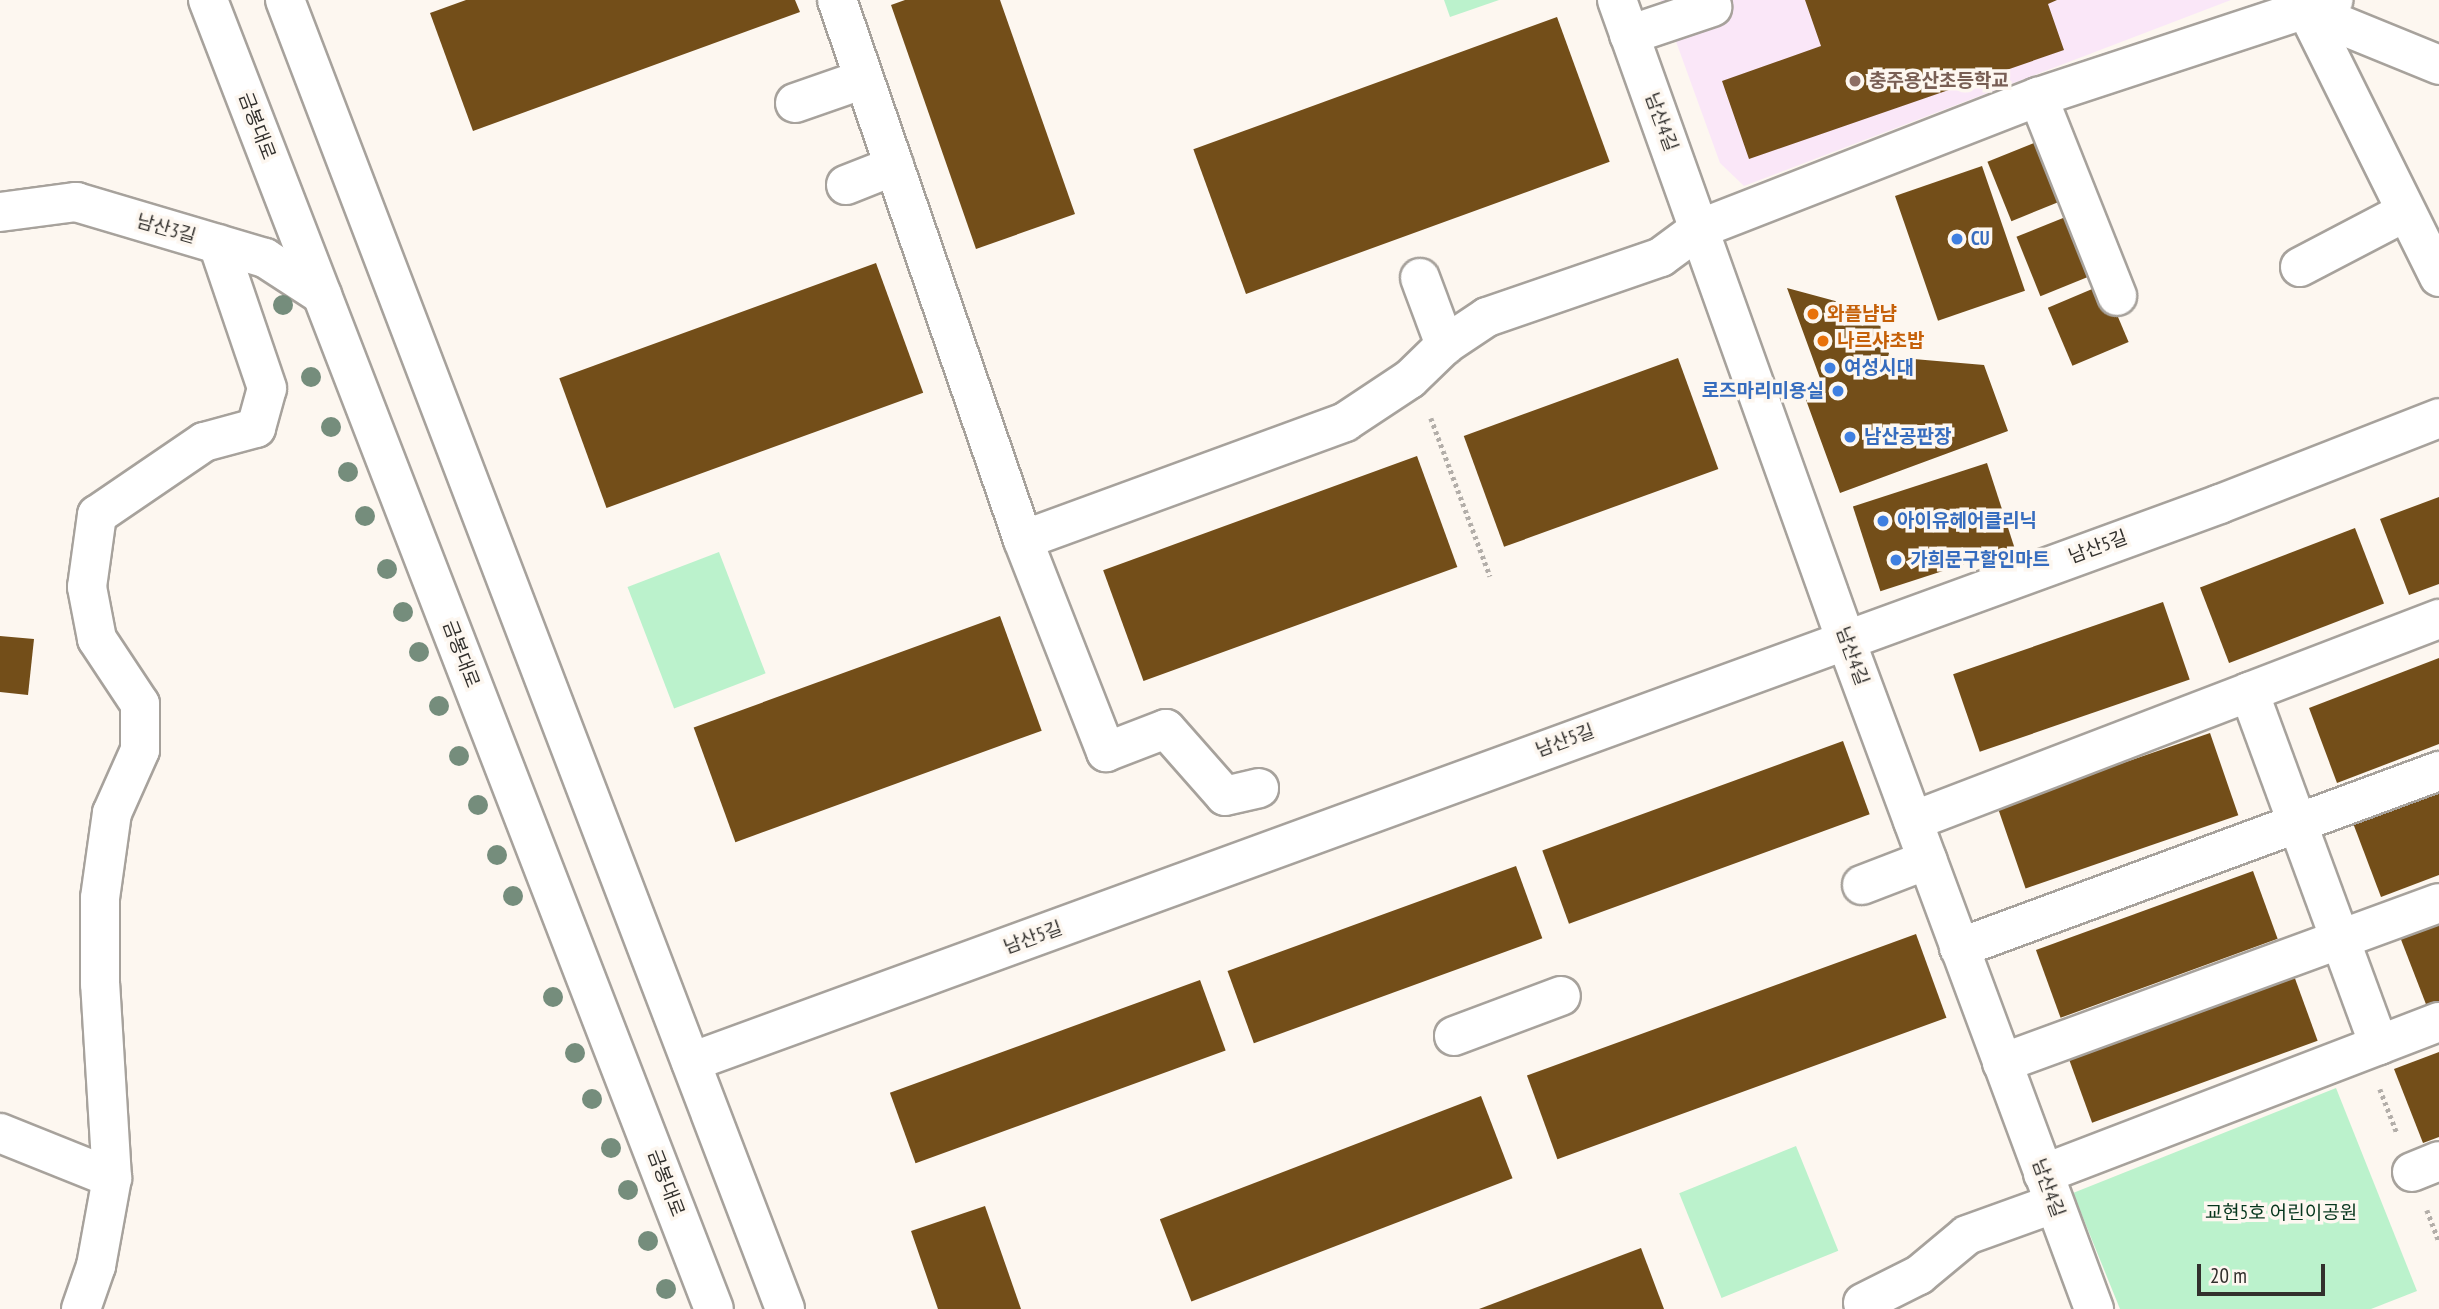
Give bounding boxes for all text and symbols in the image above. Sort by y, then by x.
place label: 충주용산초등학교 [1869,70,2009,92]
marker: 충주용산초등학교 [1847,73,1863,89]
street label: 금봉대로 [234,89,280,163]
street label: 남산4길 [1640,89,1682,155]
street label: 남산3길 [134,210,198,248]
place label: CU [1971,228,1989,250]
marker: CU [1949,231,1965,247]
place label: 와플냠냠 [1827,303,1897,325]
marker: 와플냠냠 [1805,306,1821,322]
place label: 나르샤초밥 [1837,330,1924,352]
marker: 나르샤초밥 [1815,333,1831,349]
place label: 여성시대 [1844,357,1914,379]
marker: 여성시대 [1822,360,1838,376]
place label: 로즈마리미용실 [1702,380,1824,402]
marker: 로즈마리미용실 [1830,383,1846,399]
place label: 남산공판장 [1864,426,1951,448]
marker: 남산공판장 [1842,429,1858,445]
place label: 아이유헤어클리닉 [1897,510,2037,532]
marker: 아이유헤어클리닉 [1875,513,1891,529]
street label: 남산5길 [2065,526,2131,568]
place label: 가희문구할인마트 [1910,549,2050,571]
marker: 가희문구할인마트 [1888,552,1904,568]
street label: 금봉대로 [438,617,484,691]
street label: 남산4길 [1831,623,1873,689]
street label: 남산5길 [1532,720,1598,762]
street label: 남산5길 [1000,917,1066,959]
street label: 금봉대로 [643,1146,689,1220]
street label: 남산4길 [2027,1155,2069,1221]
park label: 교현5호 어린이공원 [2205,1202,2357,1224]
scale bar [2201,1250,2329,1294]
text: 20 m [2210,1262,2247,1289]

